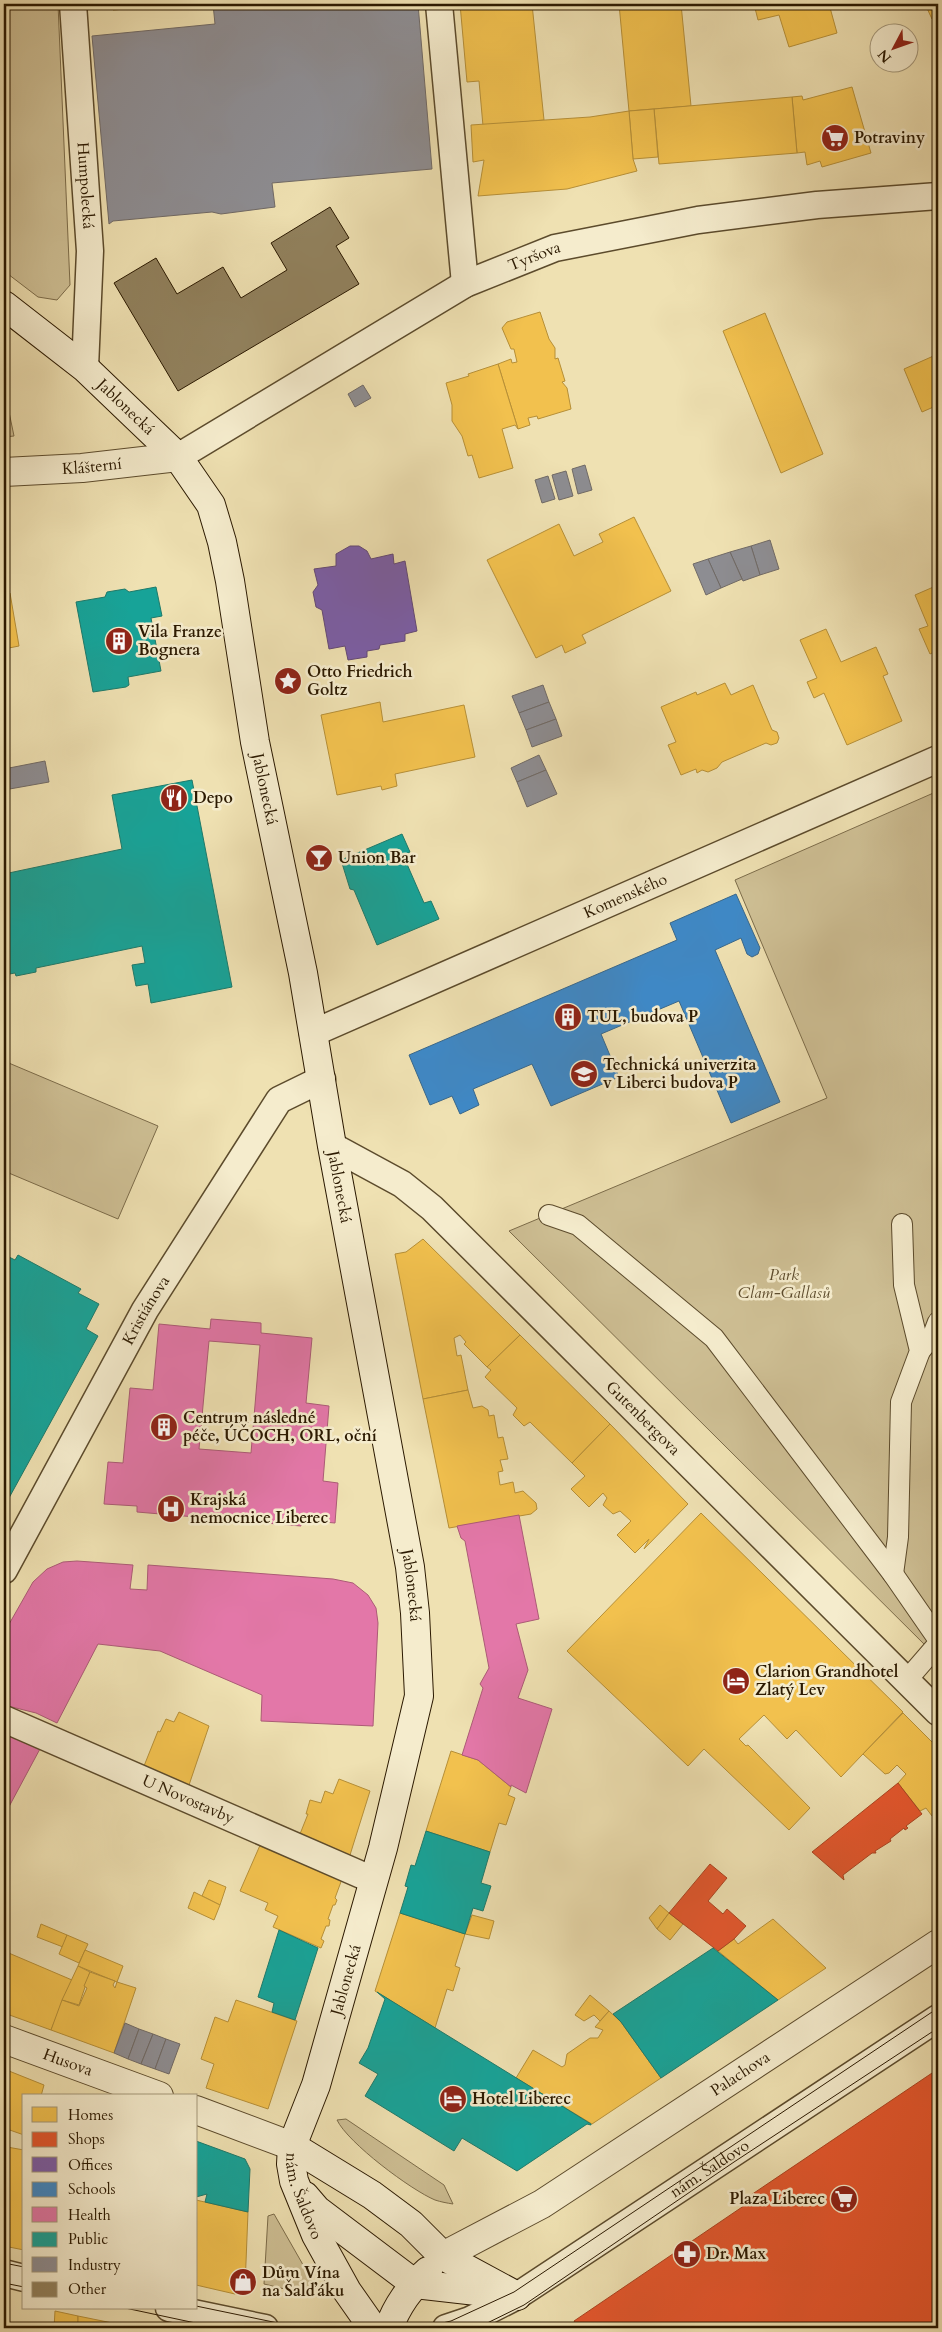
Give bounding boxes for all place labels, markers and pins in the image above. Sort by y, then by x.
supermarket icon: Potraviny [820,123,850,153]
place label: Potraviny [854,127,925,149]
place label: Vila Franze Bognera [138,621,222,661]
building icon: Vila Franze Bognera [104,626,134,656]
place label: Otto Friedrich Goltz [307,661,412,701]
place icon: Otto Friedrich Goltz [273,666,303,696]
restaurant icon: Depo [159,783,189,813]
place label: Depo [193,787,233,809]
bar icon: Union Bar [304,843,334,873]
place label: Union Bar [338,847,416,869]
building icon: TUL, budova P [553,1002,583,1032]
place label: TUL, budova P [587,1006,698,1028]
place label: Technická univerzita v Liberci budova P [603,1054,757,1094]
school or university icon: Technická univerzita v Liberci budova P [569,1059,599,1089]
place label: Centrum následné péče, ÚČOCH, ORL, oční [183,1407,377,1447]
building icon: Centrum následné péče, ÚČOCH, ORL, oční [149,1412,179,1442]
place label: Krajská nemocnice Liberec [190,1489,328,1529]
hospital icon: Krajská nemocnice Liberec [156,1494,186,1524]
place label: Clarion Grandhotel Zlatý Lev [755,1661,899,1701]
hotel icon: Clarion Grandhotel Zlatý Lev [721,1666,751,1696]
hotel icon: Hotel Liberec [438,2084,468,2114]
place label: Hotel Liberec [472,2088,571,2110]
supermarket icon: Plaza Liberec [829,2184,859,2214]
place label: Plaza Liberec [729,2188,825,2210]
pharmacy icon: Dr. Max [672,2239,702,2269]
place label: Dr. Max [706,2243,766,2265]
place label: Dům Vína na Šalďáku [262,2262,344,2302]
shop icon: Dům Vína na Šalďáku [228,2267,258,2297]

